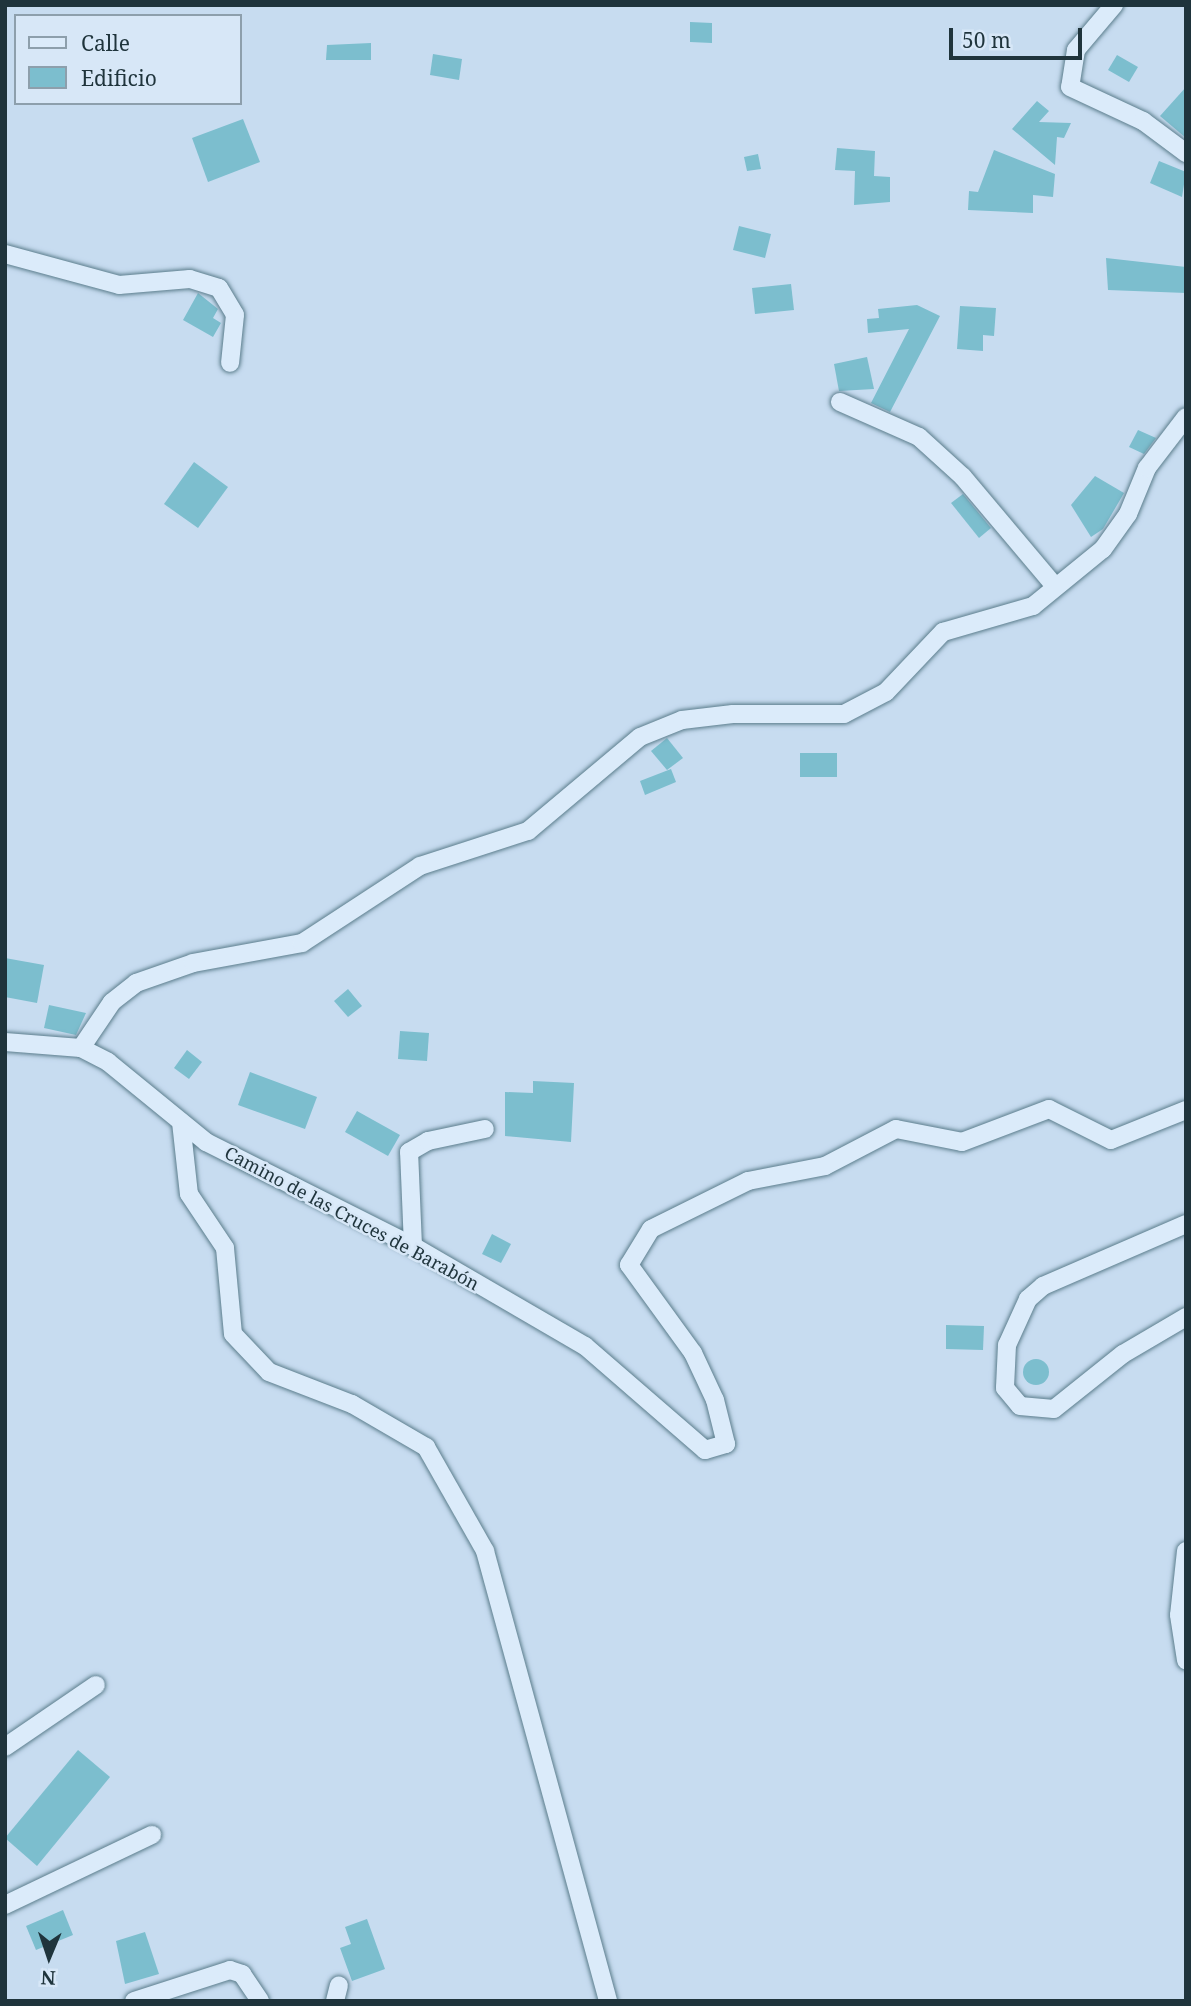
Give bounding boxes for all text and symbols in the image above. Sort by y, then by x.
legend [14,14,242,105]
scale bar [953,14,1086,58]
text: 50 m [962,26,1011,54]
text: Calle [81,29,130,57]
text: Edificio [81,64,157,92]
street label: Camino de las Cruces de Barabón [221,1141,483,1295]
north arrow [14,1922,84,1992]
text: N [40,1965,56,1991]

